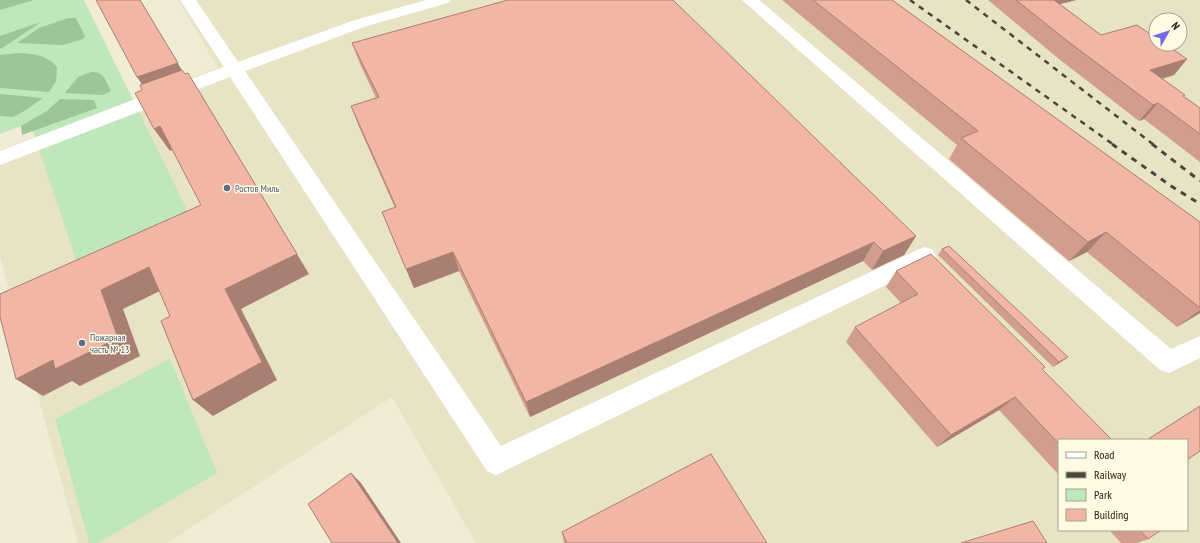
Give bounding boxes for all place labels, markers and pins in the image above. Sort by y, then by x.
place label: Ростов Миль [235,182,279,195]
marker: Ростов Миль [222,183,232,193]
place label: Пожарная часть № 13 [90,331,130,356]
marker: Пожарная часть № 13 [77,338,87,348]

